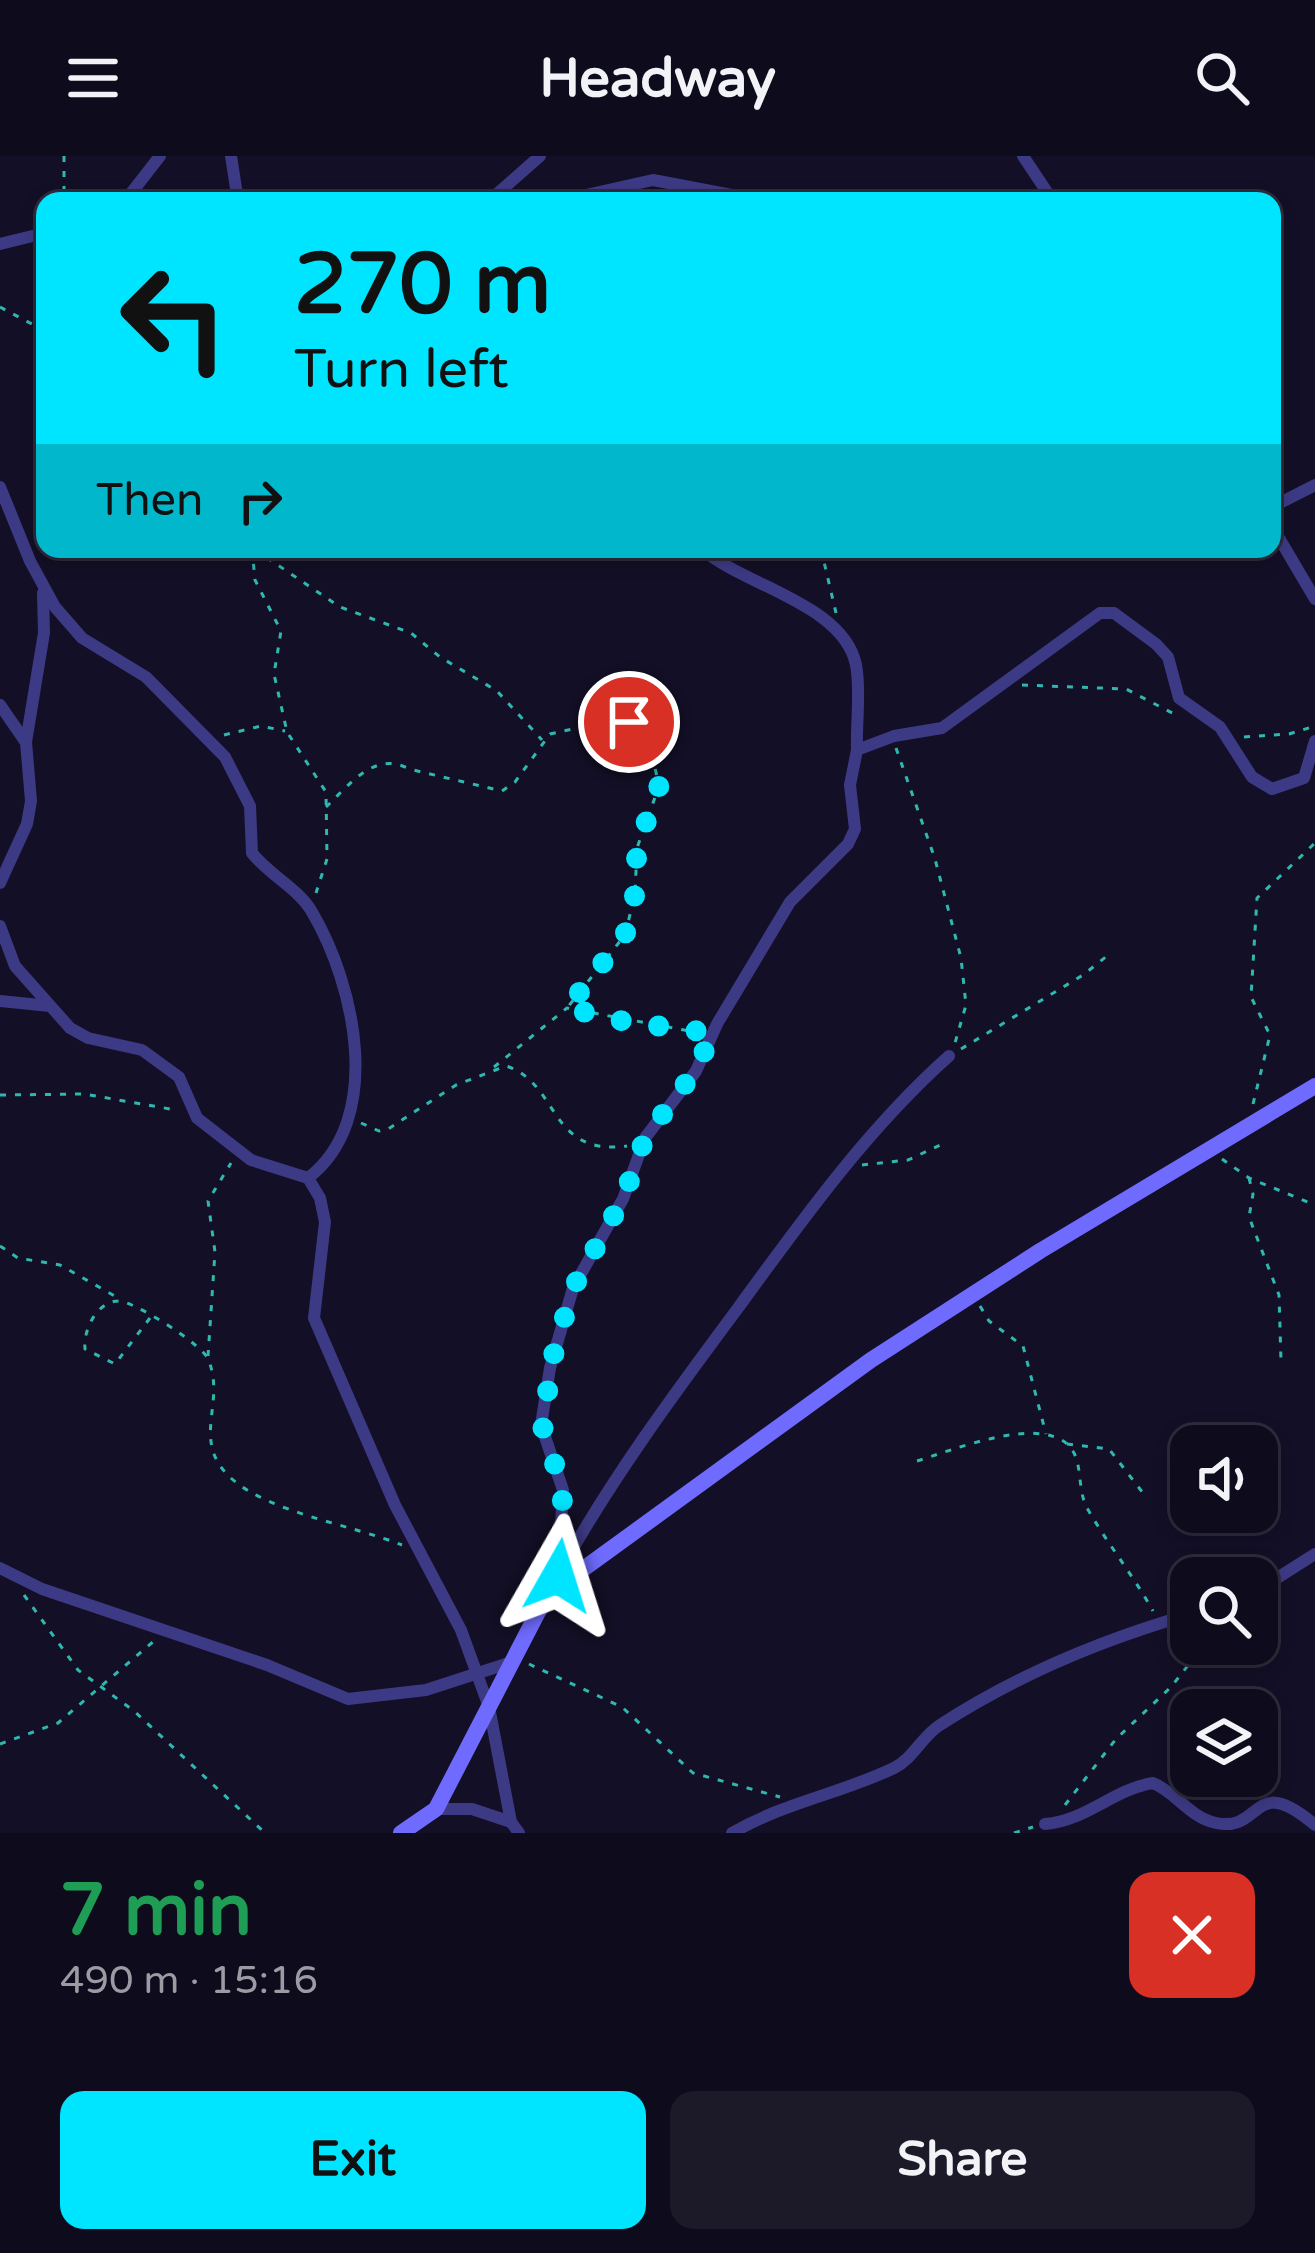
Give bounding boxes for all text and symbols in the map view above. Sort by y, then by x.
icon: menu [60,45,126,111]
icon: search [1189,45,1255,111]
text: Headway [539,46,776,111]
text: 270 m [294,235,551,336]
icon: left [96,240,252,396]
text: Turn left [294,337,509,402]
icon: right [227,468,293,534]
text: Then [96,474,203,528]
pin [578,671,680,773]
icon: arrive [596,689,662,755]
map controls [1170,1425,1278,1797]
button: sound [1170,1425,1278,1533]
position arrow [495,1513,621,1639]
button: search [1170,1557,1278,1665]
button: layers [1170,1689,1278,1797]
text: 7 min [60,1868,252,1955]
button: close [1129,1872,1255,1998]
text: 490 m · 15:16 [60,1957,318,2004]
button: Exit [60,2091,646,2229]
button: Share [670,2091,1255,2229]

